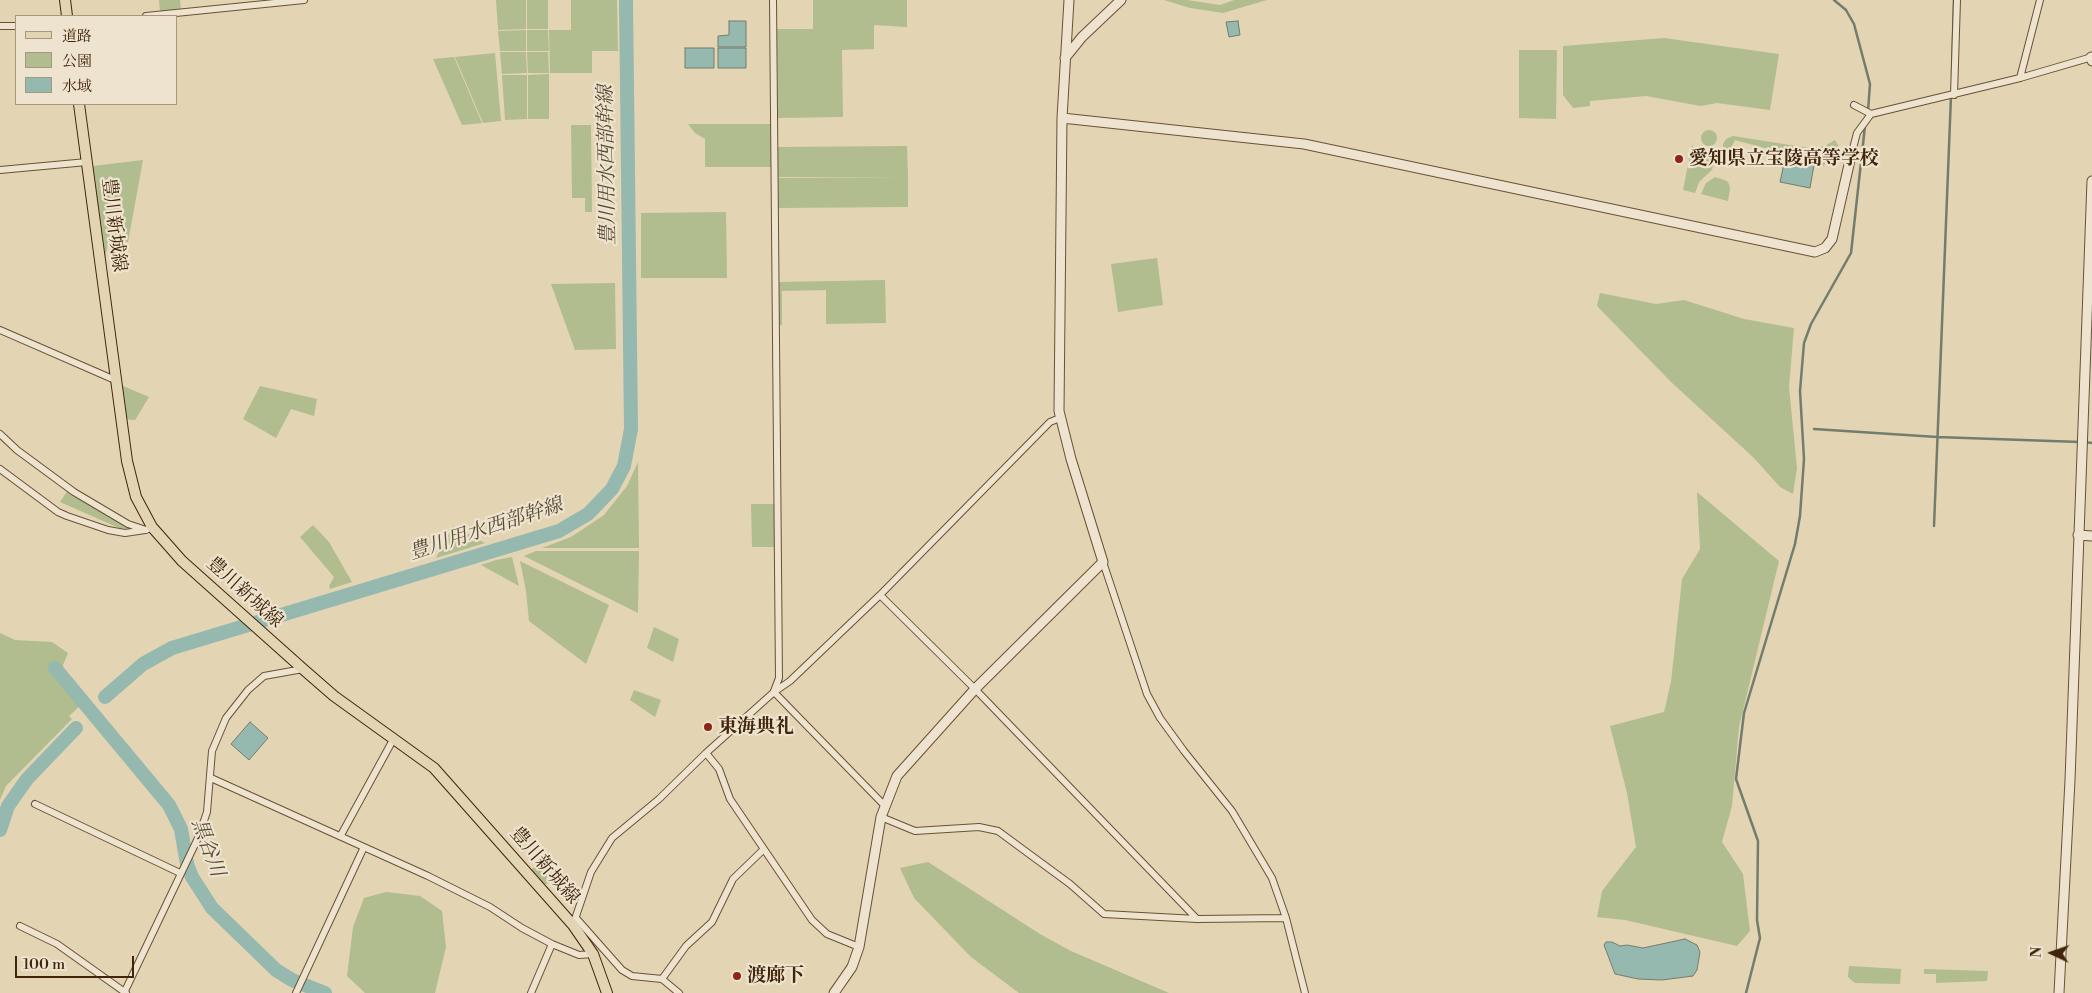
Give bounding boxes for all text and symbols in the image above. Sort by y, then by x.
legend [15,15,178,105]
text: 道路 [62,27,92,46]
text: 公園 [62,52,92,71]
text: 水域 [62,77,92,96]
water label: 豊川用水西部幹線 [595,85,621,245]
place label: 愛知県立宝陵高等学校 [1689,148,1879,170]
marker: 愛知県立宝陵高等学校 [1673,153,1685,165]
street label: 豊川新城線 [96,176,130,274]
water label: 豊川用水西部幹線 [406,494,566,566]
street label: 豊川新城線 [201,553,287,633]
place label: 東海典礼 [718,716,794,738]
marker: 東海典礼 [702,721,714,733]
water label: 黒谷川 [185,816,229,880]
street label: 豊川新城線 [504,823,584,909]
north arrow [2027,928,2077,978]
scale bar [18,946,136,978]
text: N [2028,946,2046,958]
text: 100 m [23,955,65,974]
place label: 渡廊下 [747,965,804,987]
marker: 渡廊下 [731,970,743,982]

